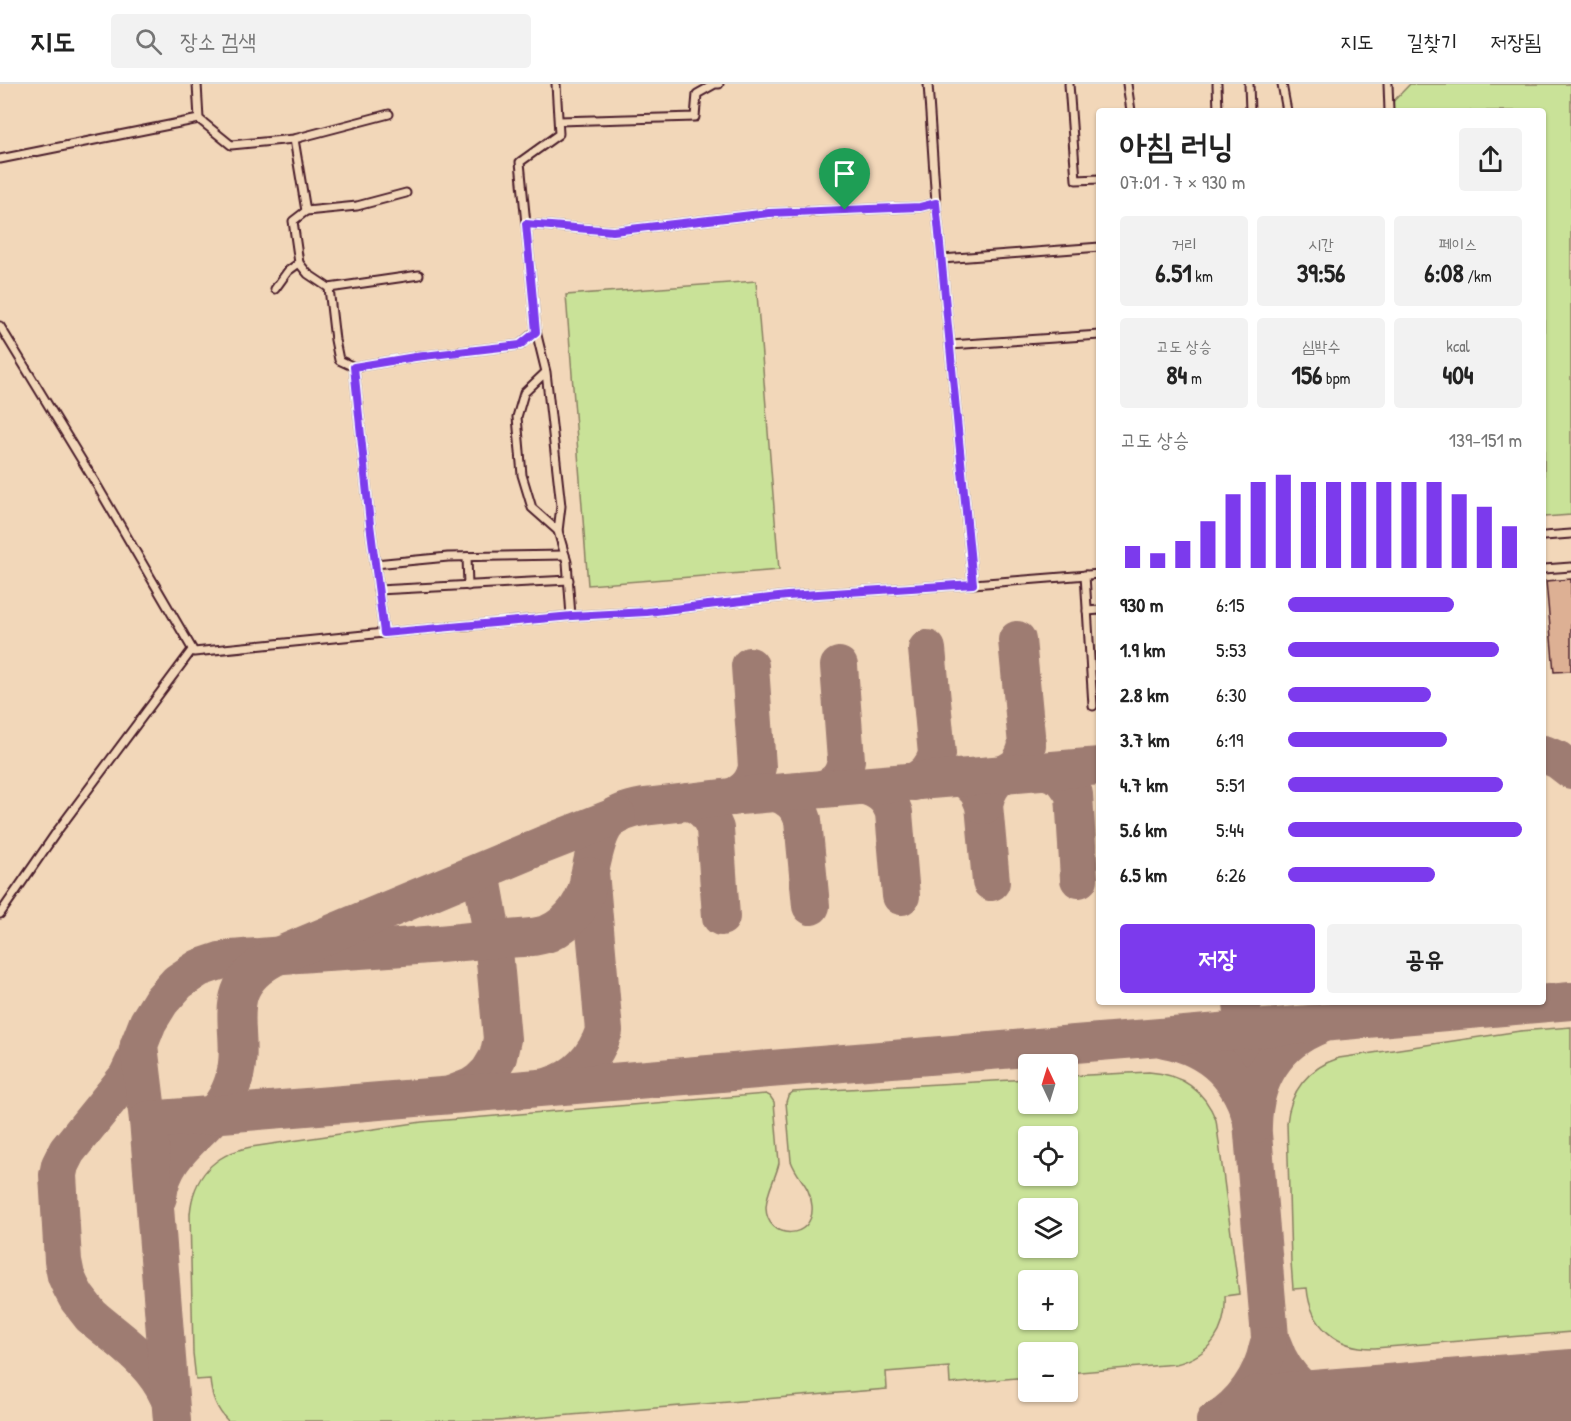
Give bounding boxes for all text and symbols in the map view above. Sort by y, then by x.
search box [111,14,531,68]
text: 지도 [30,22,75,60]
icon: search [132,25,165,58]
text: 장소 검색 [180,26,256,56]
text: 지도 [1340,27,1374,56]
text: 길찾기 [1407,27,1457,56]
text: 저장됨 [1490,27,1541,56]
text: 아침 러닝 [1120,123,1234,167]
button: share [1459,128,1522,191]
pin [819,148,870,210]
icon: arrive [828,157,861,190]
text: 07:01 · 7 × 930 m [1120,168,1245,195]
text: 거리 [1171,233,1197,255]
text: 시간 [1308,233,1334,255]
text: 페이스 [1439,233,1477,255]
text: 6.51 [1155,255,1192,290]
text: 39:56 [1297,255,1345,290]
text: 6:08 [1424,255,1464,290]
text: km [1192,265,1213,287]
text: /km [1464,265,1492,287]
text: 고도 상승 [1156,335,1212,357]
text: 심박수 [1302,335,1340,357]
text: kcal [1446,335,1470,357]
text: 84 [1166,357,1187,392]
text: 156 [1292,357,1322,392]
text: 404 [1442,357,1474,392]
text: m [1187,367,1202,389]
text: bpm [1322,367,1350,389]
text: 고도 상승 [1120,426,1189,453]
text: 139–151 m [1449,426,1522,453]
text: 930 m [1120,591,1163,618]
text: 6:15 [1216,591,1244,618]
text: 1.9 km [1120,636,1165,663]
text: 5:53 [1216,636,1247,663]
text: 2.8 km [1120,681,1169,708]
text: 6:30 [1216,681,1247,708]
text: 3.7 km [1120,726,1170,753]
text: 6:19 [1216,726,1243,753]
text: 4.7 km [1120,771,1168,798]
text: 5:51 [1216,771,1245,798]
text: 5.6 km [1120,816,1167,843]
text: 5:44 [1216,816,1244,843]
text: 6.5 km [1120,861,1167,888]
text: 6:26 [1216,861,1246,888]
button: 저장 [1120,924,1315,993]
button: 공유 [1327,924,1522,993]
north arrow [1018,1054,1078,1114]
map controls [1018,1054,1078,1402]
button: locate [1018,1126,1078,1186]
button: layers [1018,1198,1078,1258]
button: + [1018,1270,1078,1330]
button: − [1018,1342,1078,1402]

